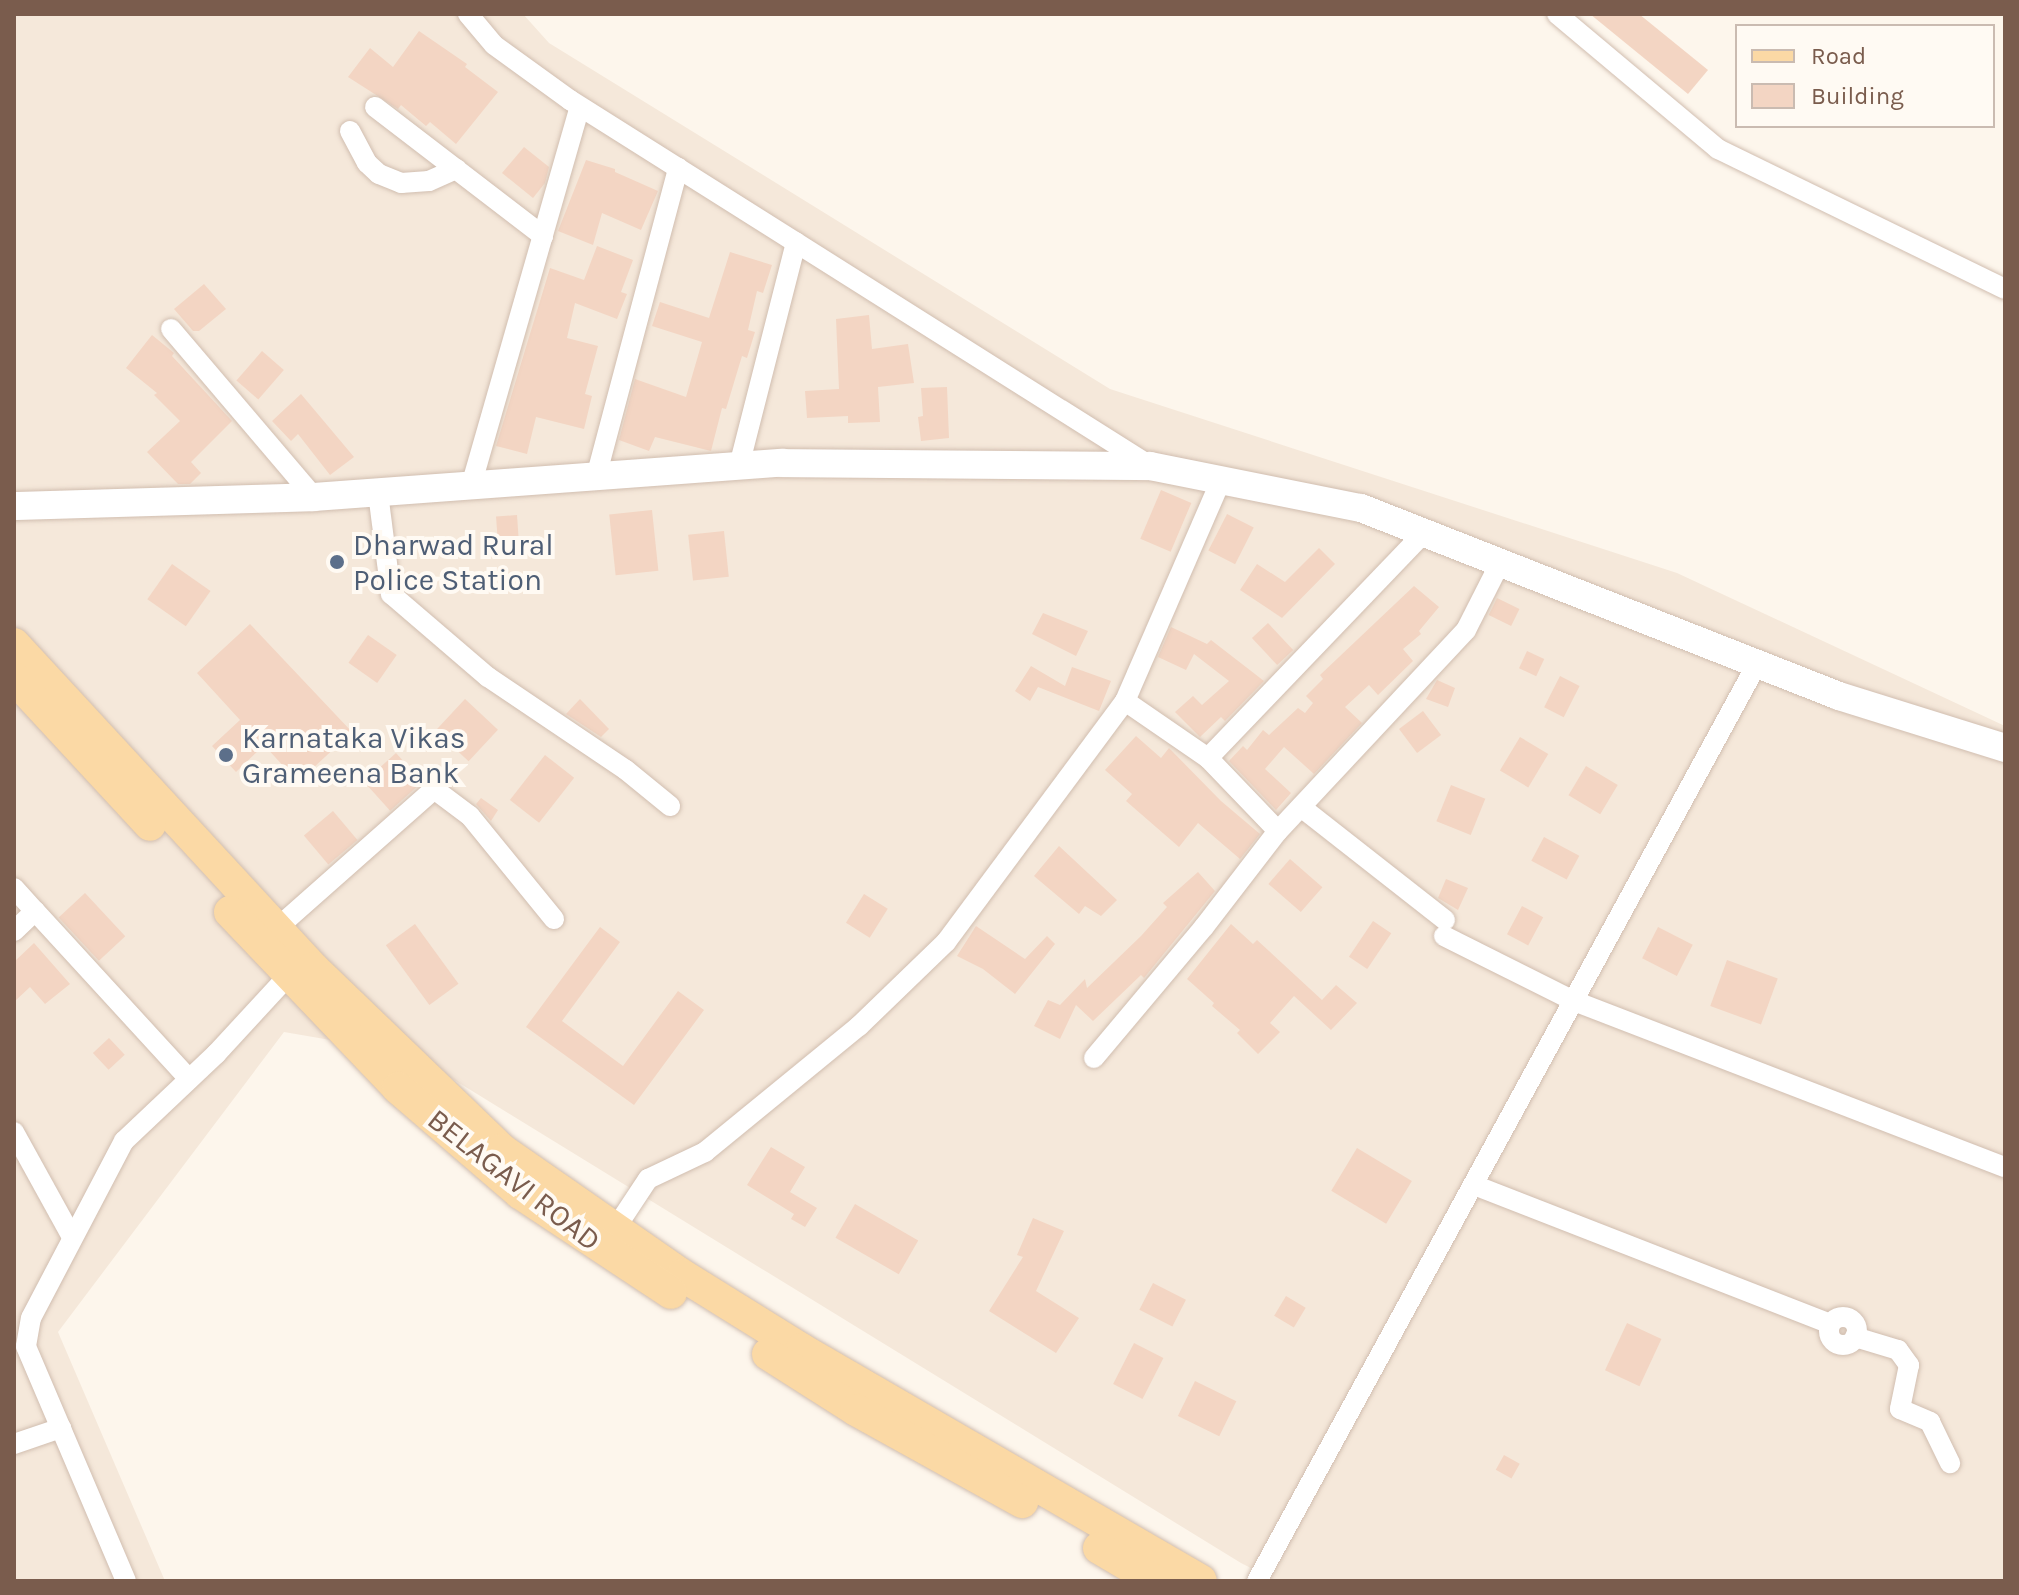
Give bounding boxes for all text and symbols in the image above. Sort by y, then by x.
legend [1735,24,1995,128]
text: Road [1811,42,1866,70]
text: Building [1811,82,1904,110]
place label: Dharwad Rural Police Station [353,527,554,598]
marker: Dharwad Rural Police Station [328,553,346,571]
place label: Karnataka Vikas Grameena Bank [242,720,466,790]
marker: Karnataka Vikas Grameena Bank [217,746,235,764]
street label: BELAGAVI ROAD [420,1101,608,1259]

